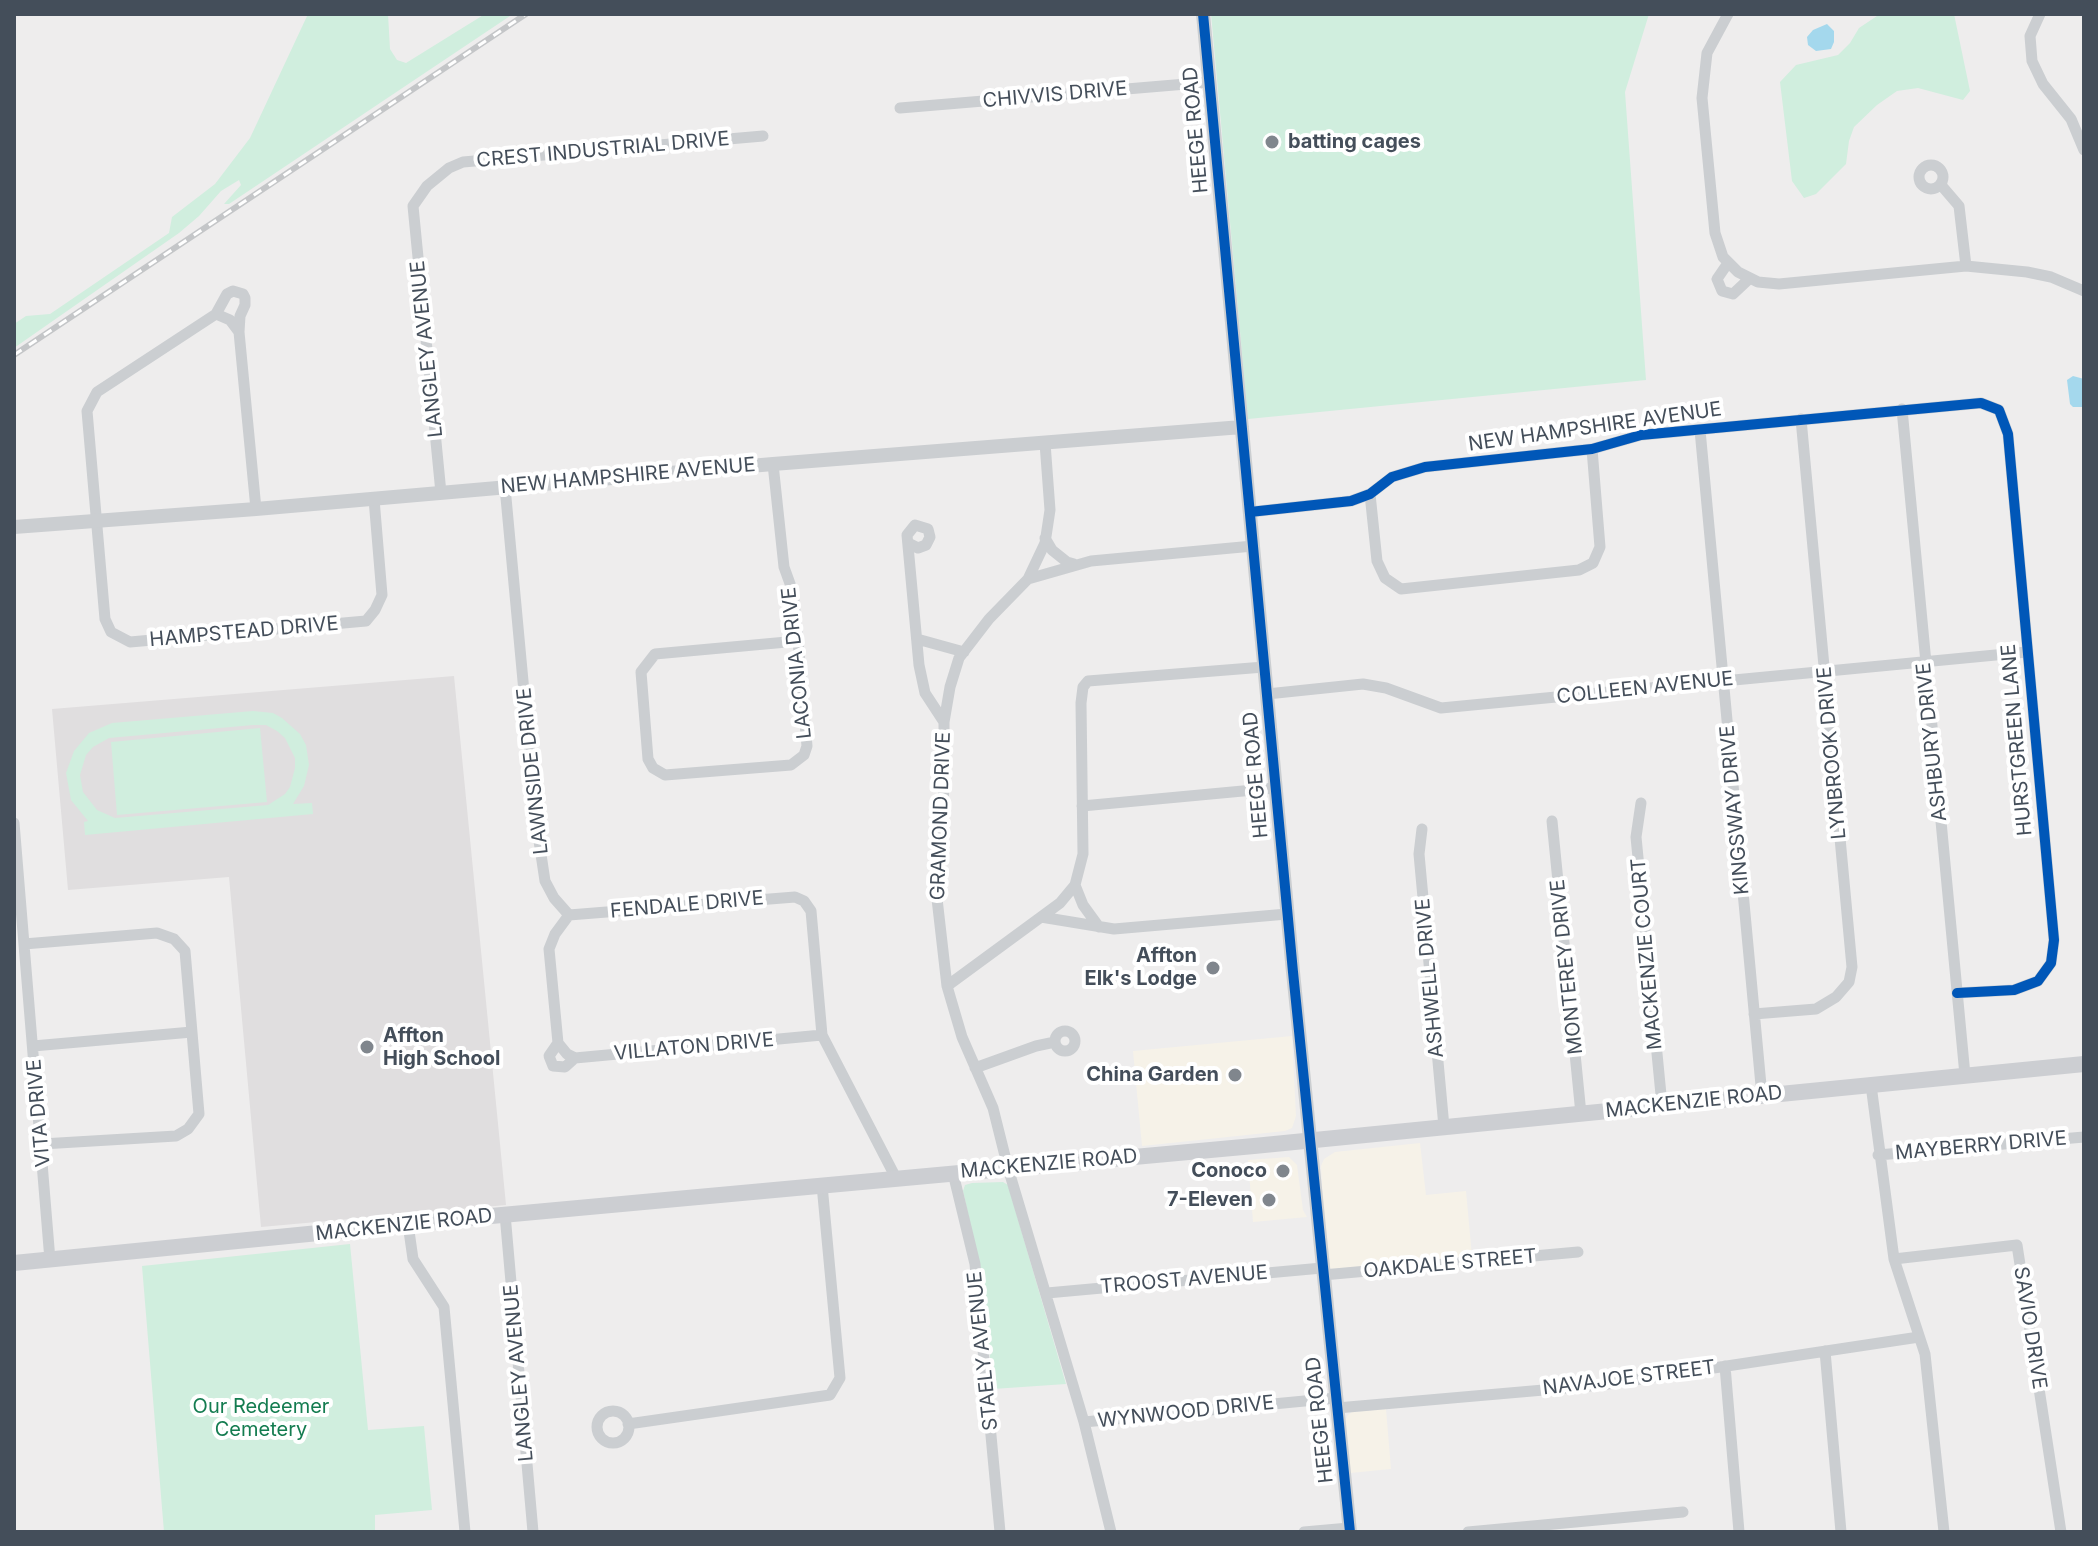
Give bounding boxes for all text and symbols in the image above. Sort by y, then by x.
street label: HEEGE ROAD [1179,66,1213,194]
street label: CHIVVIS DRIVE [982,77,1128,113]
street label: CREST INDUSTRIAL DRIVE [476,127,730,173]
place label: batting cages [1288,130,1421,154]
marker: batting cages [1263,133,1281,151]
street label: LANGLEY AVENUE [406,259,448,439]
street label: NEW HAMPSHIRE AVENUE [1467,397,1723,457]
street label: NEW HAMPSHIRE AVENUE [500,453,756,499]
street label: LACONIA DRIVE [777,586,817,740]
street label: HAMPSTEAD DRIVE [149,612,339,652]
street label: HURSTGREEN LANE [1997,643,2037,837]
street label: ASHBURY DRIVE [1912,661,1952,823]
street label: LYNBROOK DRIVE [1812,666,1852,840]
street label: COLLEEN AVENUE [1555,667,1735,709]
street label: LAWNSIDE DRIVE [512,686,554,856]
street label: HEEGE ROAD [1239,711,1273,839]
street label: KINGSWAY DRIVE [1716,724,1754,896]
street label: GRAMOND DRIVE [926,731,956,901]
street label: MACKENZIE COURT [1627,857,1667,1051]
street label: MONTEREY DRIVE [1546,878,1588,1056]
street label: FENDALE DRIVE [609,886,765,924]
street label: ASHWELL DRIVE [1411,897,1449,1059]
place label: Affton Elk's Lodge [1085,944,1197,991]
marker: Affton Elk's Lodge [1204,959,1222,977]
place label: Affton High School [383,1024,500,1071]
street label: VILLATON DRIVE [613,1028,775,1066]
marker: Affton High School [358,1038,376,1056]
street label: VITA DRIVE [22,1058,56,1168]
place label: China Garden [1086,1063,1219,1087]
marker: China Garden [1226,1066,1244,1084]
street label: MACKENZIE ROAD [1604,1081,1784,1123]
street label: MAYBERRY DRIVE [1894,1127,2068,1165]
street label: MACKENZIE ROAD [959,1144,1139,1184]
place label: Conoco [1191,1159,1267,1183]
marker: Conoco [1274,1162,1292,1180]
place label: 7-Eleven [1167,1188,1253,1212]
marker: 7-Eleven [1260,1191,1278,1209]
street label: MACKENZIE ROAD [314,1204,494,1246]
street label: OAKDALE STREET [1362,1244,1538,1284]
street label: TROOST AVENUE [1099,1261,1269,1299]
street label: SAVIO DRIVE [2008,1265,2052,1391]
street label: STAELY AVENUE [963,1270,1003,1432]
street label: LANGLEY AVENUE [499,1283,539,1463]
street label: HEEGE ROAD [1301,1356,1339,1484]
street label: NAVAJOE STREET [1541,1356,1717,1400]
street label: WYNWOOD DRIVE [1097,1391,1275,1433]
park label: Our Redeemer Cemetery [193,1395,329,1442]

